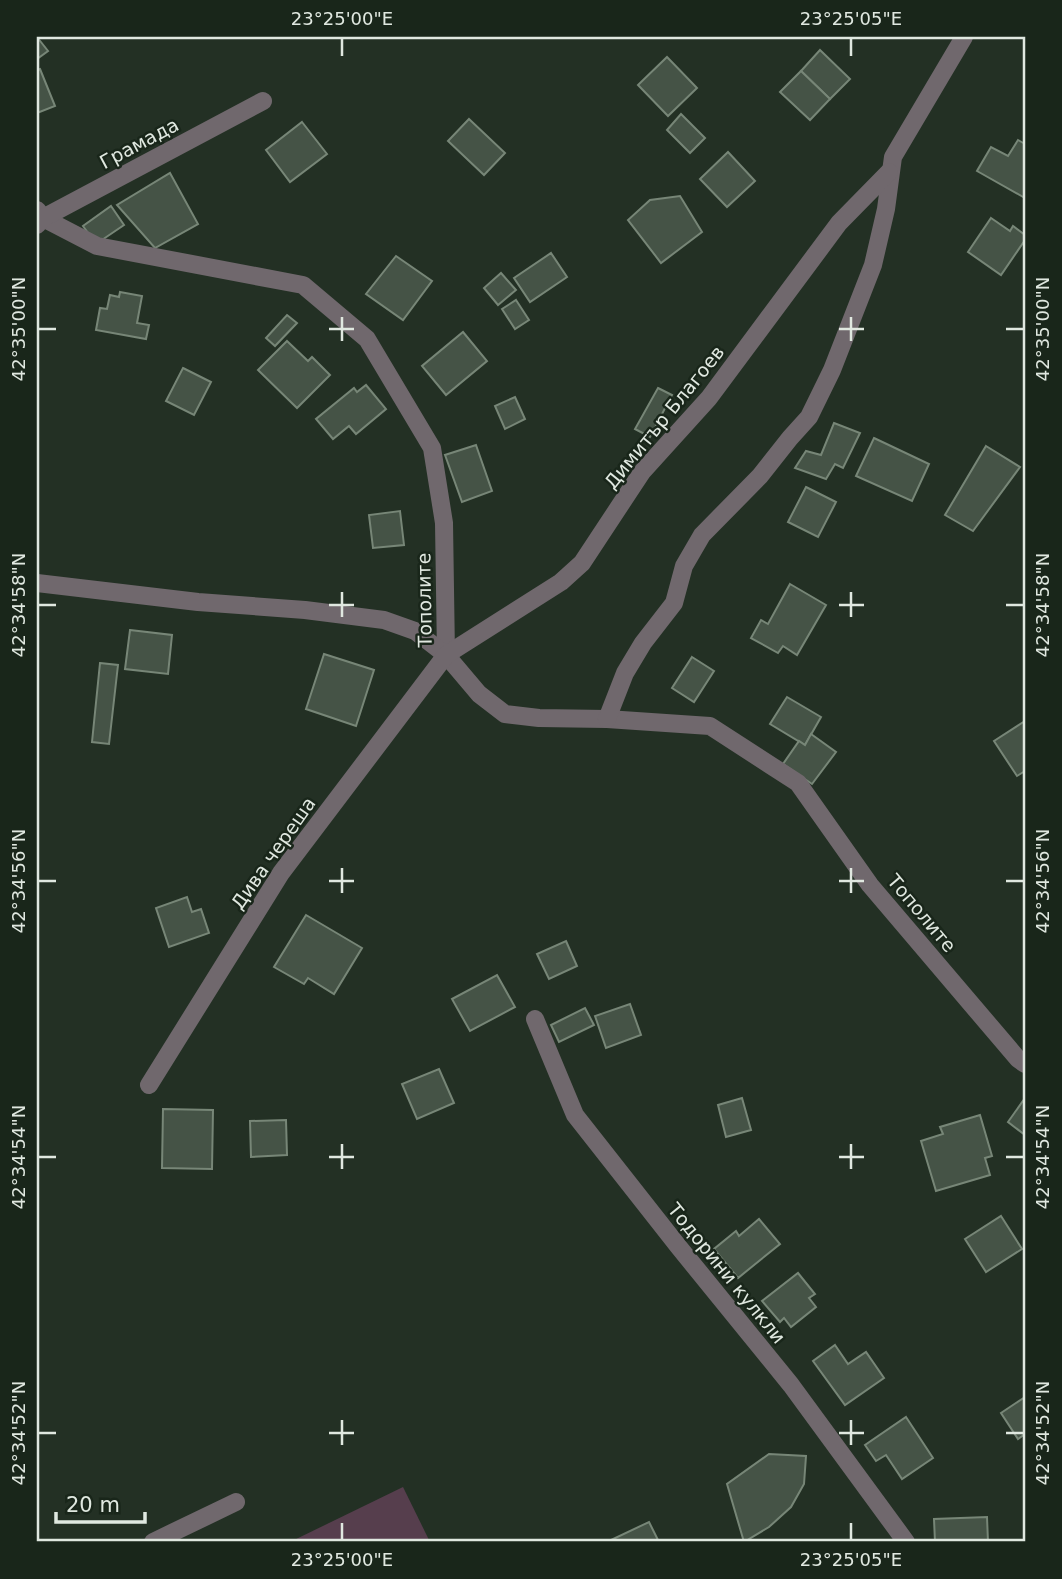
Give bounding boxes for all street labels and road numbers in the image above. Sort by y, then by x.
street label: Грамада [96,113,182,173]
street label: Димитър Благоев [600,341,728,493]
street label: Тополите [412,553,436,648]
street label: Дива череша [226,793,320,913]
street label: Тополите [883,869,961,956]
street label: Тодорини кулкли [663,1198,790,1348]

